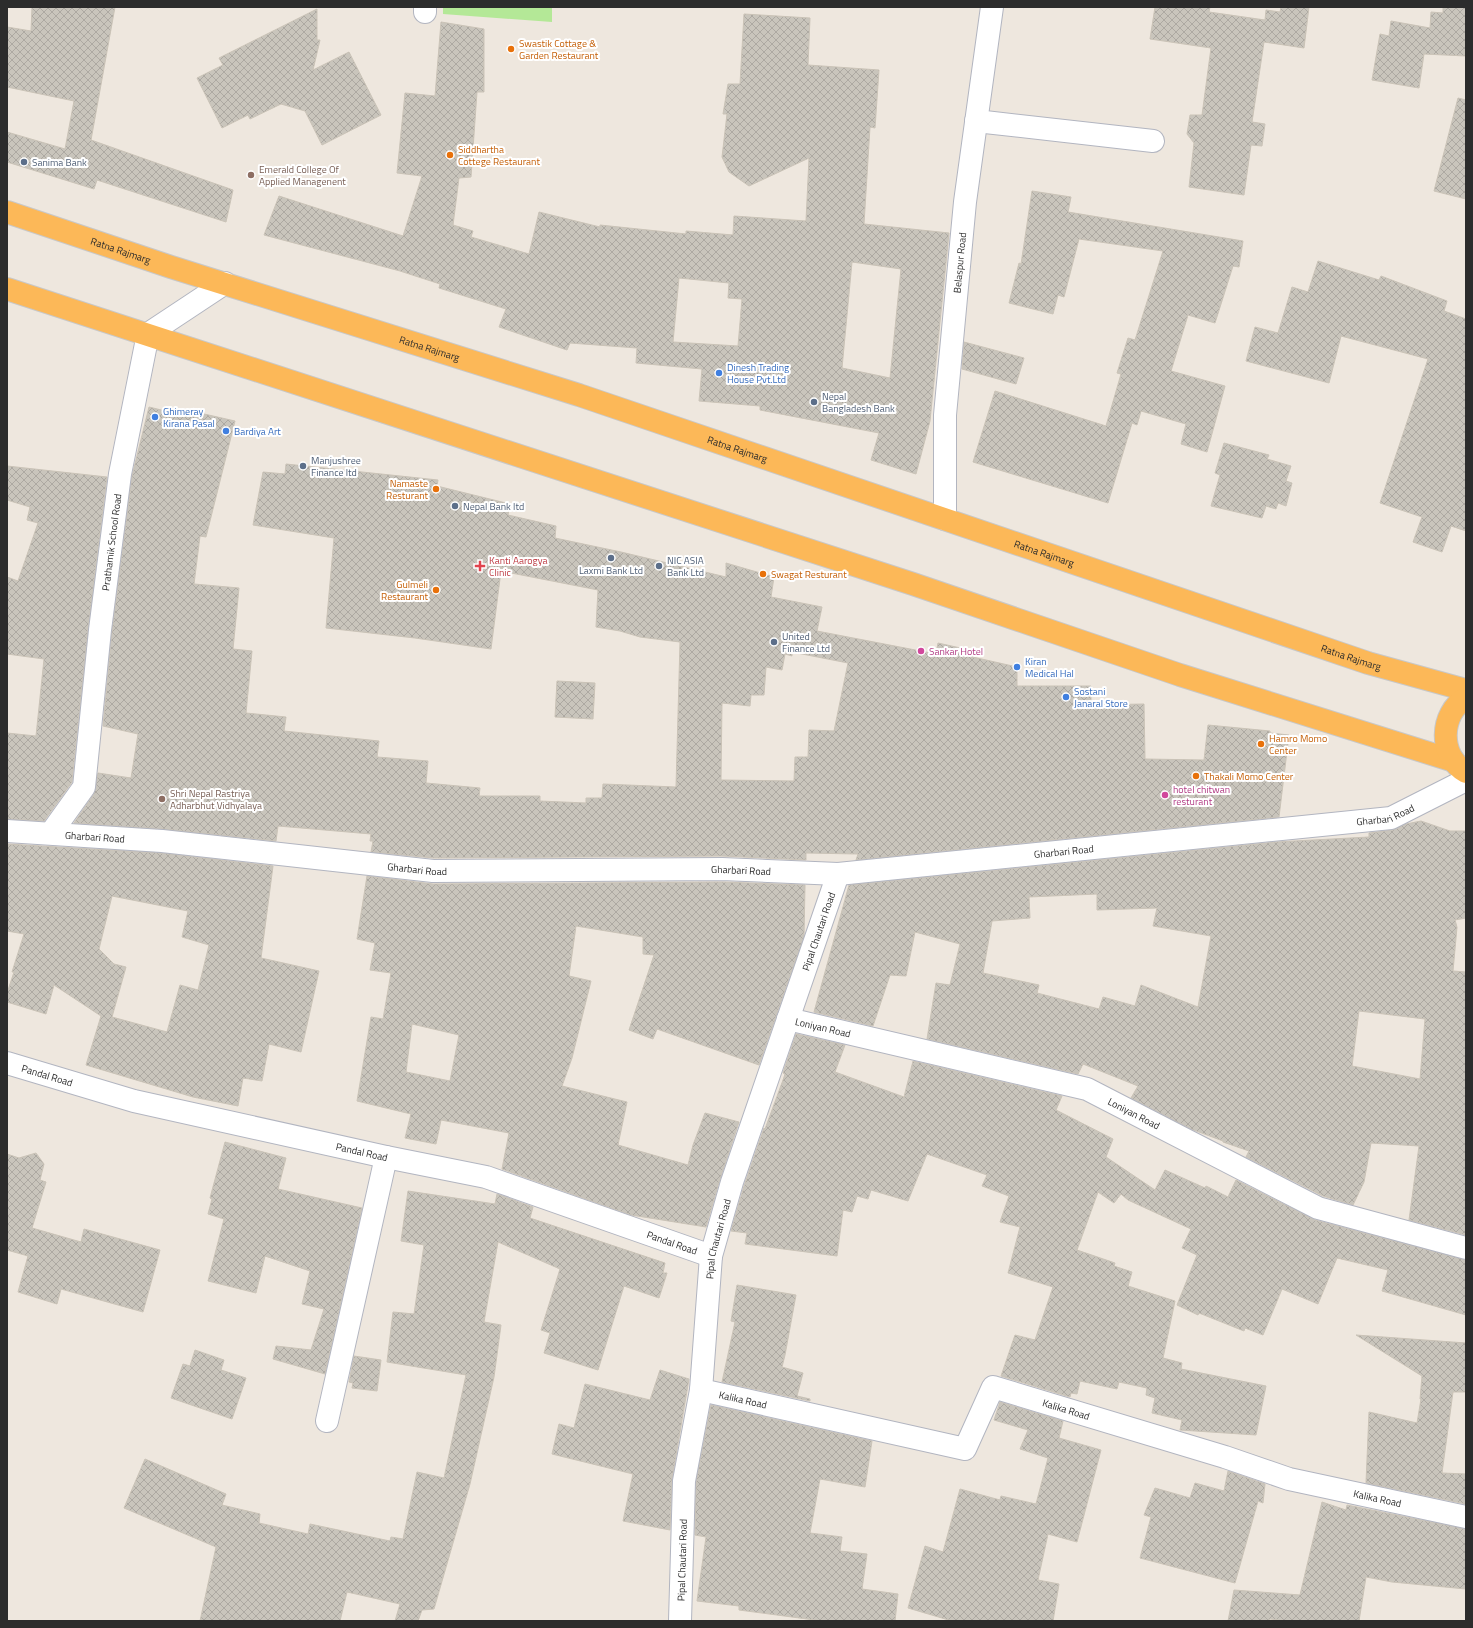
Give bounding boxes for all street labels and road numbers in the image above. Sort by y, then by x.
street label: Belaspur Road [949,232,970,294]
street label: Ratna Rajmarg [89,233,153,267]
street label: Ratna Rajmarg [397,332,462,365]
street label: Ratna Rajmarg [705,432,770,466]
street label: Prathamik School Road [98,493,125,592]
street label: Ratna Rajmarg [1012,536,1076,570]
street label: Ratna Rajmarg [1319,640,1383,674]
street label: Gharbari Road [1356,800,1417,829]
street label: Gharbari Road [64,827,125,846]
street label: Gharbari Road [1033,841,1094,862]
street label: Gharbari Road [387,858,447,879]
street label: Gharbari Road [711,861,771,879]
street label: Pipal Chautari Road [798,890,839,973]
street label: Loniyan Road [794,1013,852,1041]
street label: Pandal Road [20,1060,75,1090]
street label: Loniyan Road [1105,1094,1163,1133]
street label: Pandal Road [334,1139,389,1165]
street label: Pipal Chautari Road [702,1197,734,1280]
street label: Pandal Road [645,1227,700,1258]
street label: Kalika Road [717,1387,768,1412]
street label: Kalika Road [1041,1395,1092,1423]
street label: Kalika Road [1352,1486,1403,1510]
street label: Pipal Chautari Road [673,1519,690,1601]

